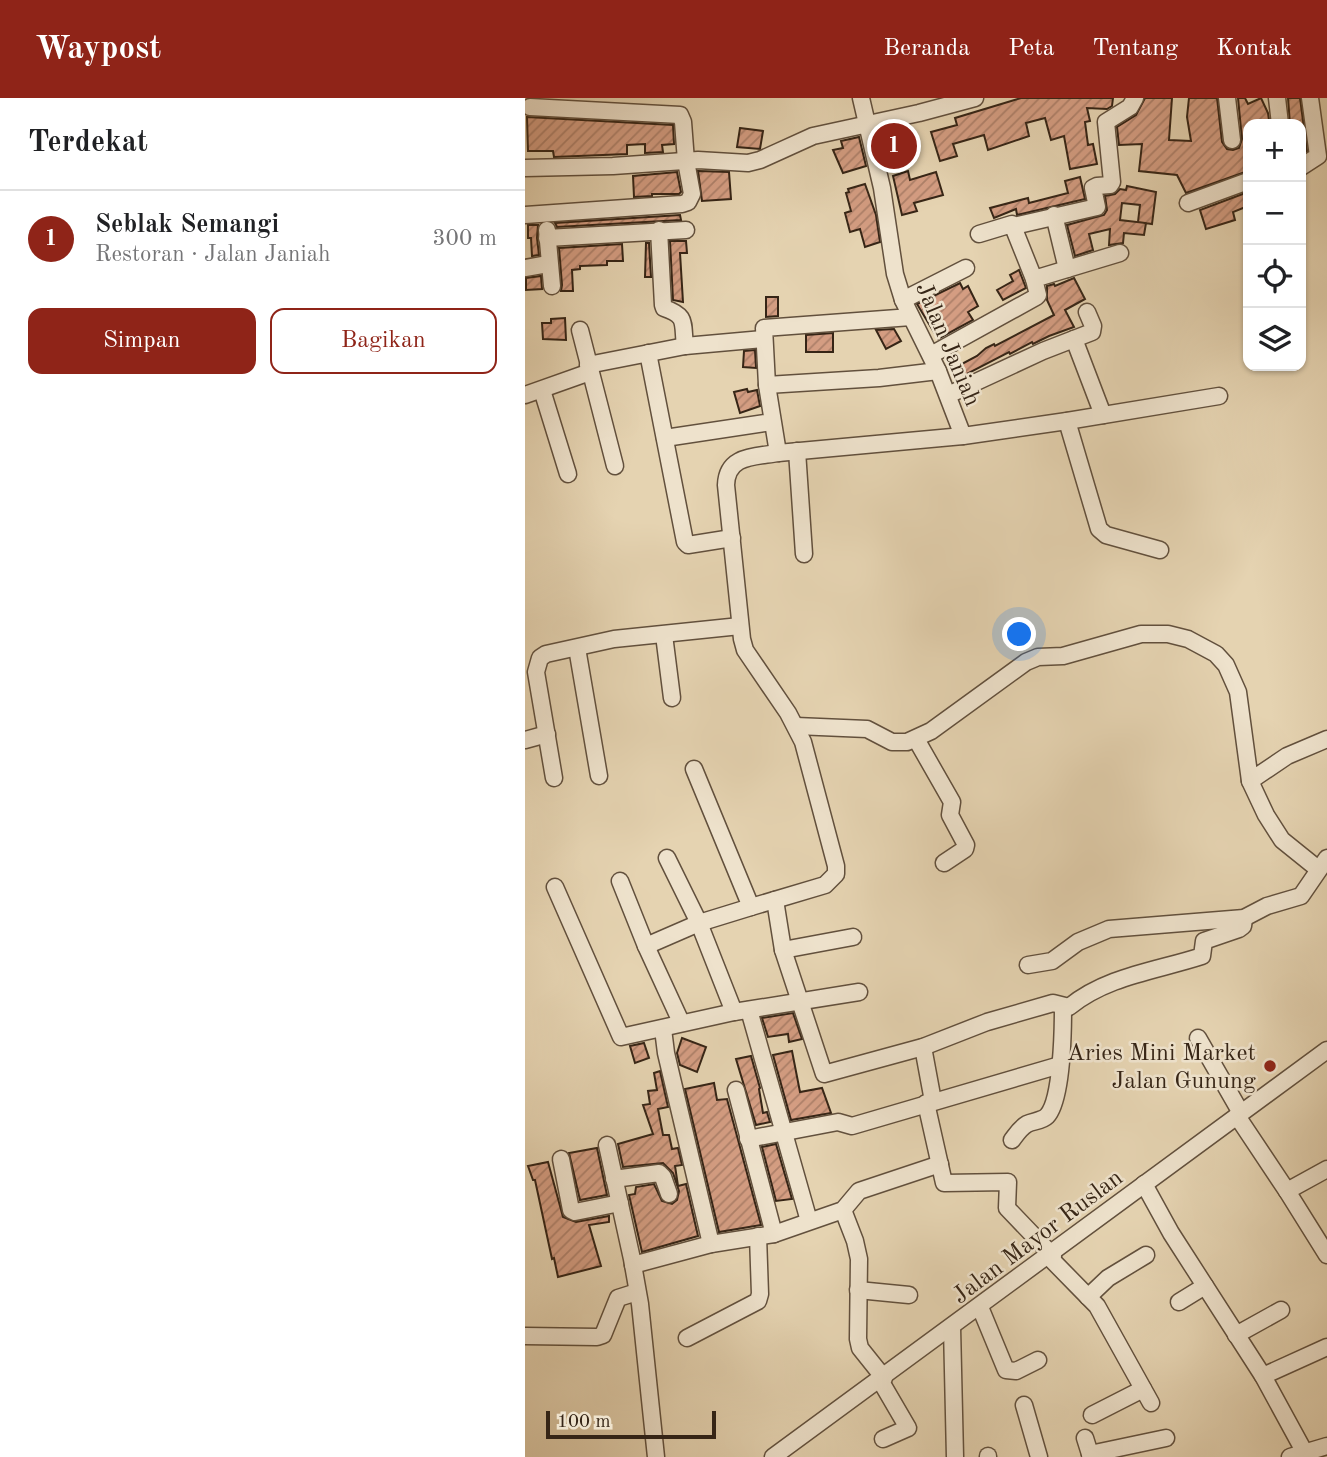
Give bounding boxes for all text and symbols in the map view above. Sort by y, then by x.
text: Waypost [35,33,161,66]
text: Beranda [884,37,970,61]
text: Peta [1008,37,1055,61]
text: Tentang [1093,37,1178,61]
text: Kontak [1216,37,1292,61]
map controls [1243,119,1306,371]
button: + [1243,119,1306,182]
pin: 1 [871,120,917,172]
text: Terdekat [28,128,148,158]
button: − [1243,182,1306,245]
text: Seblak Semangi [95,212,279,238]
text: 1 [44,227,58,250]
text: 300 m [432,227,497,250]
text: Restoran · Jalan Janiah [95,243,331,266]
button: locate [1243,245,1306,308]
street label: Jalan Janiah [910,279,984,410]
button: Simpan [28,308,256,374]
button: Bagikan [270,308,497,374]
button: layers [1243,308,1306,371]
your location [1002,617,1036,651]
place label: Aries Mini Market Jalan Gunung [1067,1042,1256,1094]
marker: Aries Mini Market Jalan Gunung [1262,1058,1278,1074]
street label: Jalan Mayor Ruslan [949,1166,1128,1309]
scale bar [546,1408,716,1440]
text: 100 m [557,1413,610,1432]

